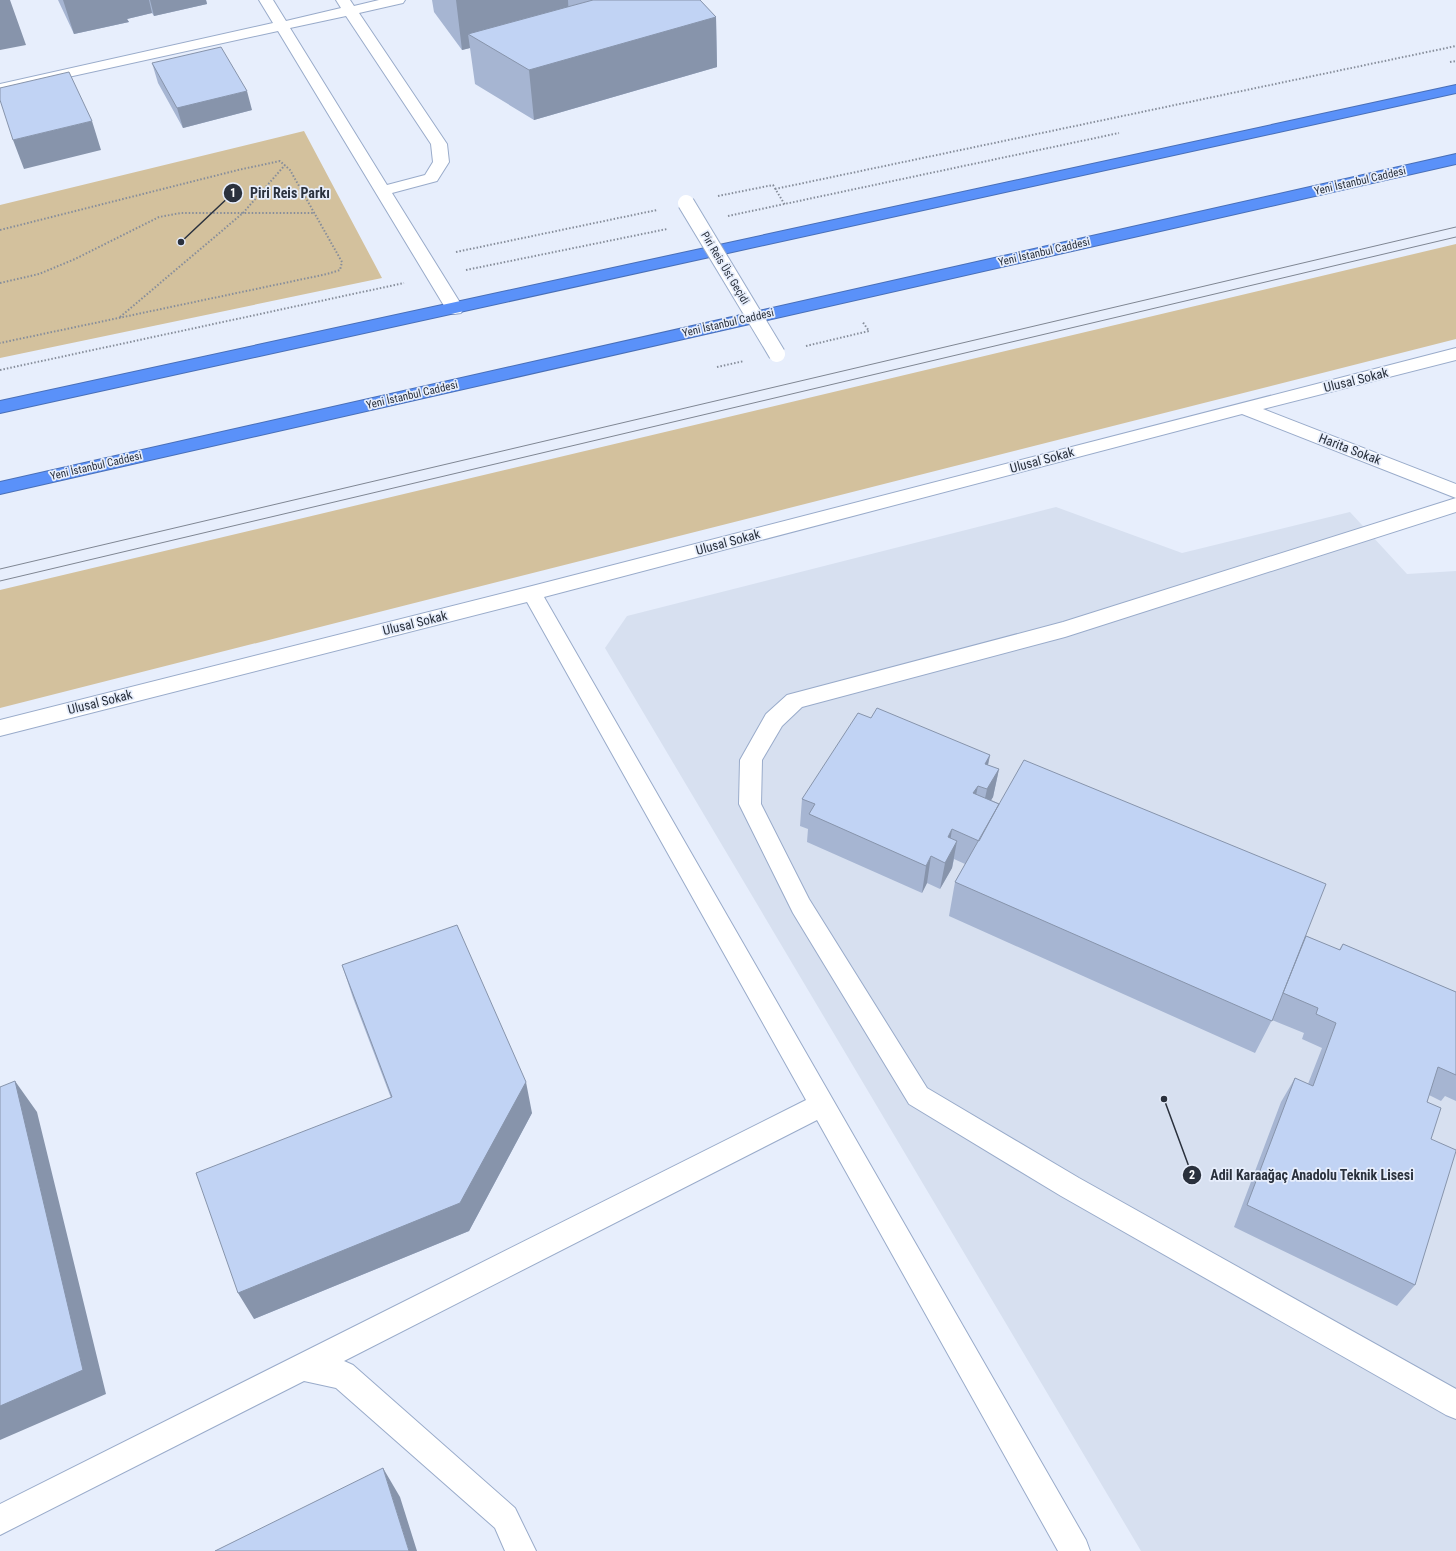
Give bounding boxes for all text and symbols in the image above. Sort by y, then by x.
street label: Yeni İstanbul Caddesi [1313,164,1407,198]
callout: Piri Reis Parkı [223,180,338,206]
text: Piri Reis Parkı [250,185,330,201]
text: 1 [230,186,236,200]
street label: Piri Reis Üst Geçidi [698,229,752,307]
street label: Yeni İstanbul Caddesi [997,235,1091,269]
street label: Yeni İstanbul Caddesi [681,306,775,340]
street label: Ulusal Sokak [1322,365,1390,395]
street label: Yeni İstanbul Caddesi [365,378,459,412]
street label: Harita Sokak [1317,430,1383,468]
street label: Ulusal Sokak [1008,444,1076,476]
street label: Yeni İstanbul Caddesi [49,449,143,483]
street label: Ulusal Sokak [694,526,762,558]
street label: Ulusal Sokak [381,608,449,638]
street label: Ulusal Sokak [66,687,134,717]
callout: Adil Karaağaç Anadolu Teknik Lisesi [1182,1162,1422,1188]
text: Adil Karaağaç Anadolu Teknik Lisesi [1210,1167,1414,1183]
text: 2 [1189,1168,1195,1182]

